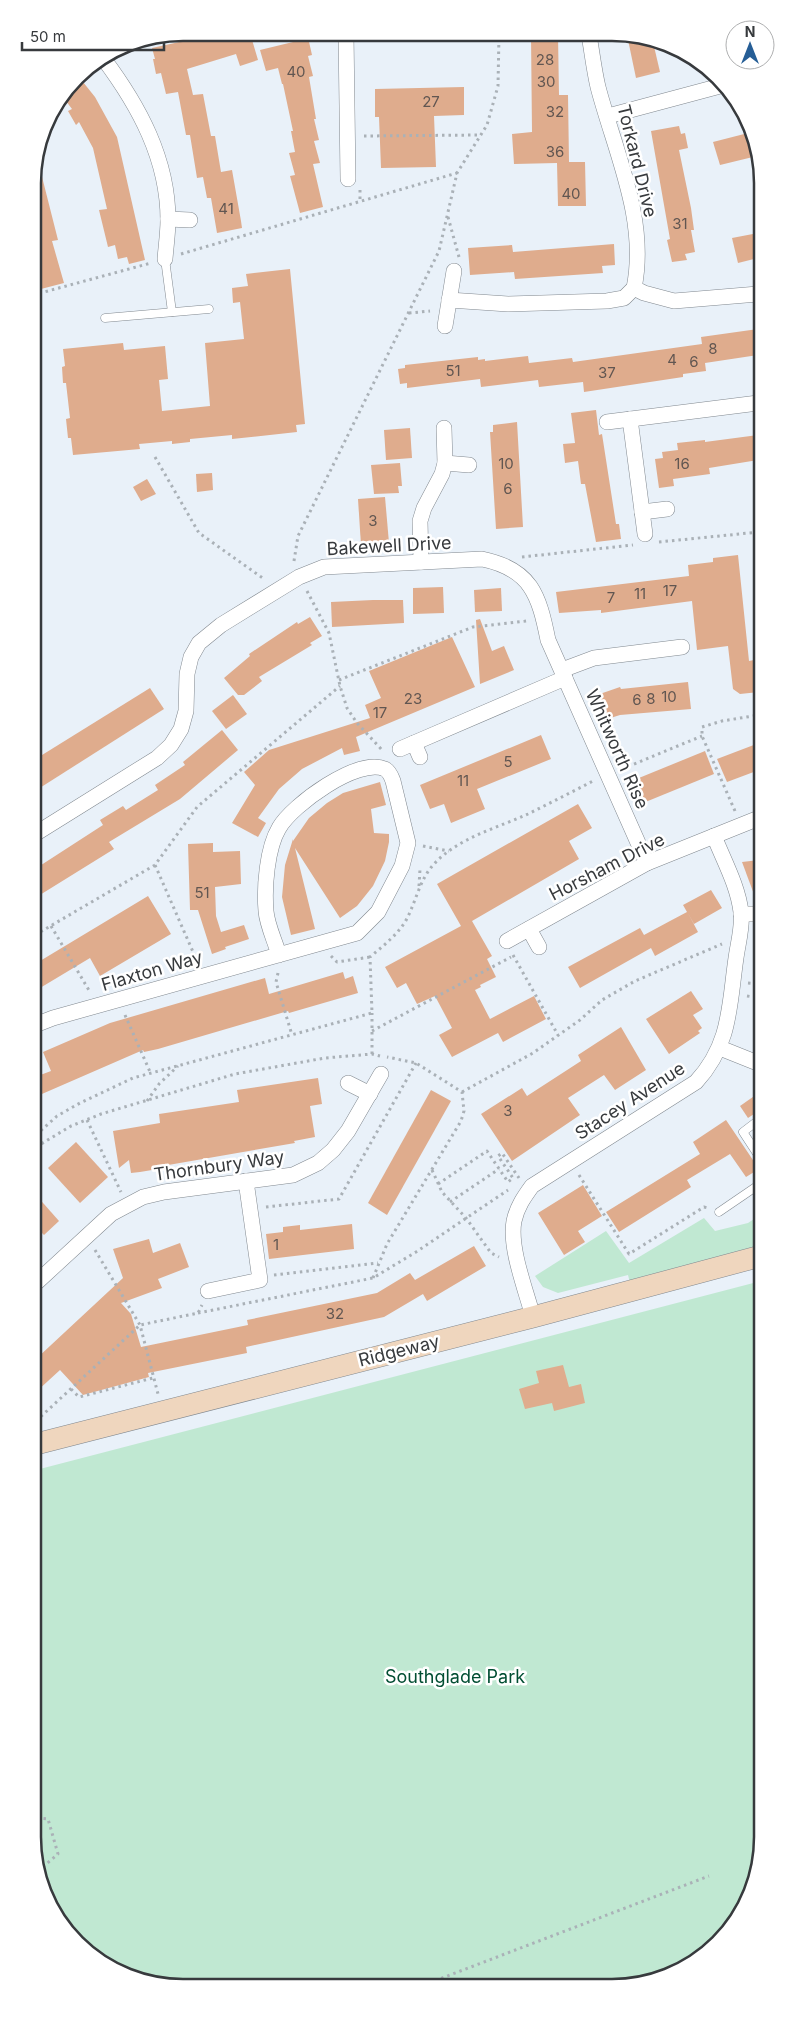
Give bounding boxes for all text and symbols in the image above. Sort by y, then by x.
scale bar [22,20,165,52]
north arrow [725,20,775,70]
text: N [745,23,755,40]
text: 50 m [30,27,66,46]
house number: 28 [536,50,554,69]
house number: 40 [286,62,306,81]
house number: 30 [537,72,555,91]
house number: 27 [422,92,440,111]
house number: 32 [546,102,564,121]
street label: Torkard Drive [613,102,662,219]
house number: 36 [546,142,564,161]
house number: 40 [561,184,581,203]
house number: 41 [218,199,234,218]
house number: 31 [672,214,688,233]
house number: 8 [708,339,718,358]
house number: 4 [667,350,677,369]
house number: 6 [689,352,699,371]
house number: 51 [445,361,461,380]
house number: 37 [598,363,616,382]
house number: 10 [498,454,514,473]
house number: 16 [674,454,690,473]
house number: 6 [503,479,513,498]
house number: 3 [368,511,378,530]
street label: Bakewell Drive [326,532,452,559]
house number: 17 [663,581,677,600]
house number: 11 [634,584,646,603]
house number: 7 [607,588,615,607]
street label: Whitworth Rise [582,686,653,812]
house number: 10 [661,687,677,706]
house number: 23 [404,689,422,708]
house number: 8 [646,689,656,708]
house number: 6 [632,690,642,709]
house number: 17 [373,703,387,722]
house number: 5 [503,752,513,771]
house number: 11 [457,771,469,790]
street label: Horsham Drive [546,828,668,905]
house number: 51 [194,883,210,902]
street label: Flaxton Way [99,946,205,995]
street label: Stacey Avenue [571,1057,688,1144]
house number: 3 [503,1101,513,1120]
street label: Thornbury Way [152,1146,285,1185]
house number: 1 [273,1235,279,1254]
house number: 32 [326,1304,344,1323]
street label: Ridgeway [356,1330,442,1371]
park label: Southglade Park [385,1666,525,1687]

